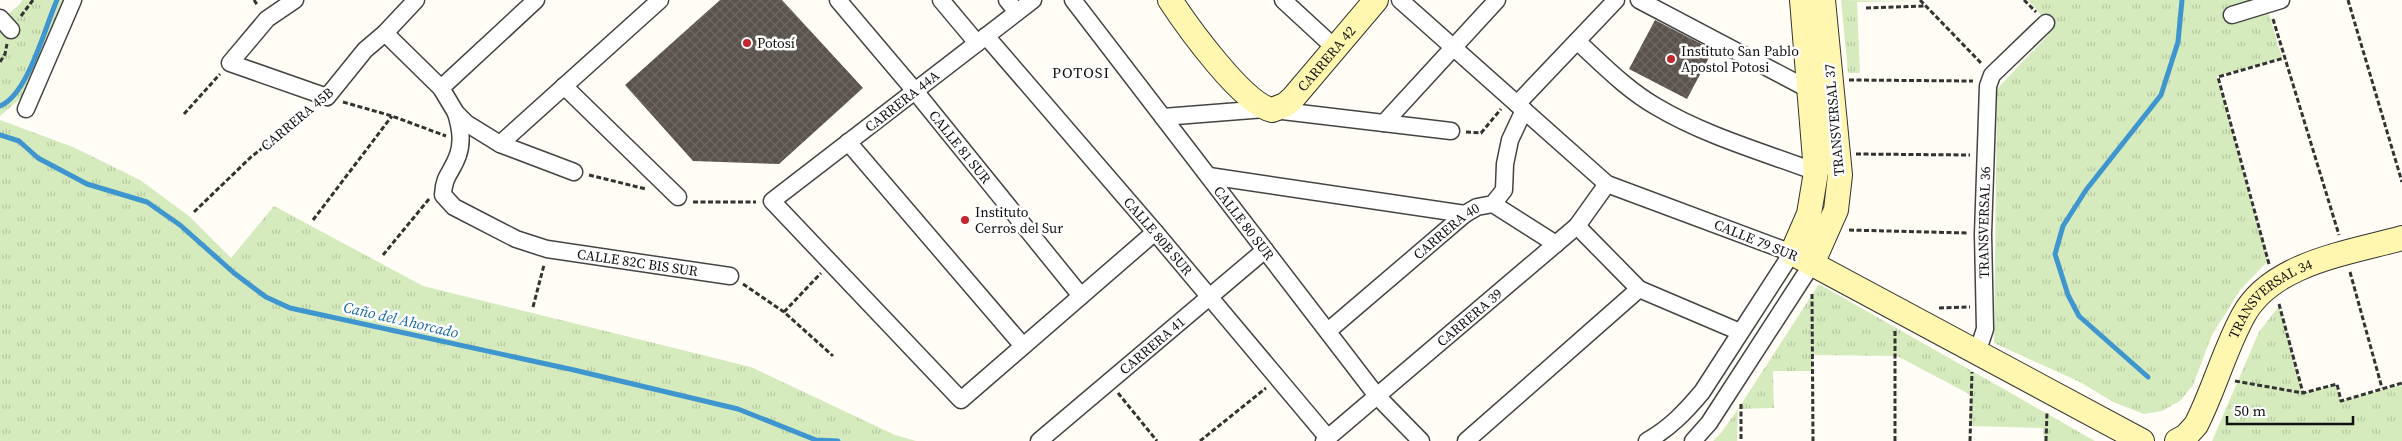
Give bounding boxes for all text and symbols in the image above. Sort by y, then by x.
street label: CARRERA 42 [1293,21,1360,96]
place label: Potosí [757,33,795,53]
marker: Potosí [741,37,753,49]
place label: Instituto San Pablo Apostol Potosi [1681,41,1799,77]
marker: Instituto San Pablo Apostol Potosi [1665,53,1677,65]
district label: POTOSI [1052,62,1110,83]
street label: TRANSVERSAL 37 [1819,63,1849,177]
street label: CARRERA 44A [860,65,944,137]
street label: CARRERA 45B [256,83,338,155]
street label: CALLE 81 SUR [924,106,996,188]
street label: TRANSVERSAL 36 [1973,166,1995,279]
street label: CALLE 80 SUR [1209,182,1279,264]
street label: CALLE 80B SUR [1119,192,1197,280]
street label: CARRERA 40 [1409,198,1483,264]
place label: Instituto Cerros del Sur [975,202,1063,238]
marker: Instituto Cerros del Sur [959,214,971,226]
street label: CALLE 79 SUR [1711,214,1801,266]
street label: CALLE 82C BIS SUR [576,244,699,281]
street label: TRANSVERSAL 34 [2223,254,2315,342]
street label: CARRERA 39 [1432,284,1507,351]
water label: Caño del Ahorcado [342,296,461,343]
street label: CARRERA 41 [1115,312,1189,379]
scale bar [2227,394,2353,426]
text: 50 m [2234,400,2266,421]

